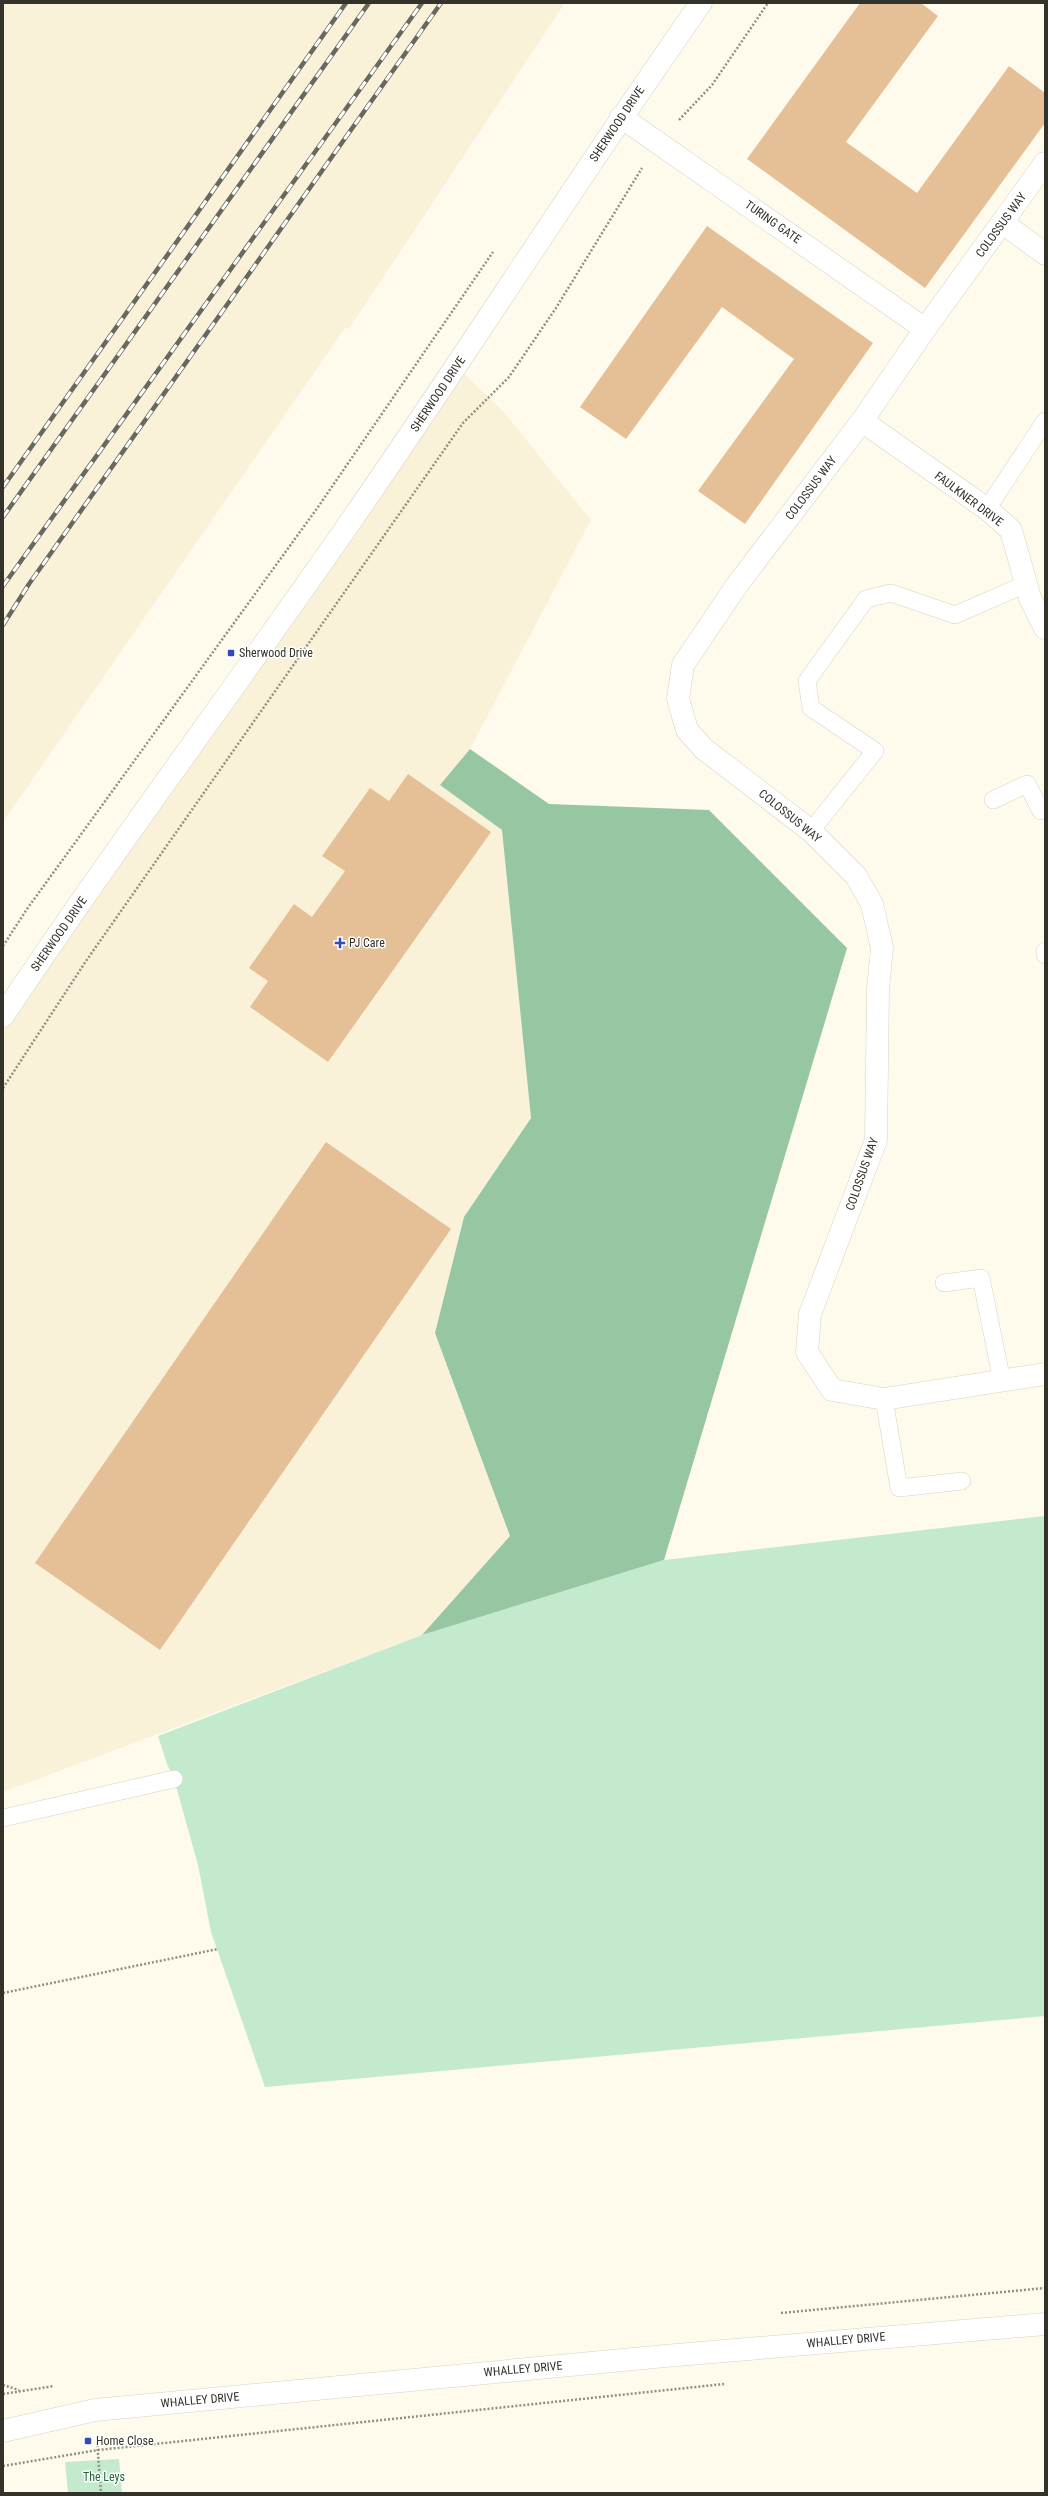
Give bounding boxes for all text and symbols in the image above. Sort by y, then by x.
street label: SHERWOOD DRIVE [587,84,647,164]
street label: COLOSSUS WAY [973,189,1029,260]
street label: TURING GATE [742,198,804,246]
street label: SHERWOOD DRIVE [408,354,468,434]
street label: COLOSSUS WAY [782,453,840,523]
street label: FAULKNER DRIVE [932,469,1006,529]
place label: Sherwood Drive [239,646,313,660]
marker: Sherwood Drive [226,648,236,658]
street label: COLOSSUS WAY [756,787,825,846]
street label: SHERWOOD DRIVE [28,894,90,974]
place label: PJ Care [349,936,385,950]
marker: PJ Care [334,937,346,949]
street label: COLOSSUS WAY [843,1135,881,1212]
street label: WHALLEY DRIVE [806,2330,886,2350]
street label: WHALLEY DRIVE [483,2359,563,2379]
street label: WHALLEY DRIVE [160,2390,240,2410]
place label: Home Close [96,2434,154,2448]
marker: Home Close [83,2436,93,2446]
park label: The Leys [83,2470,125,2484]

